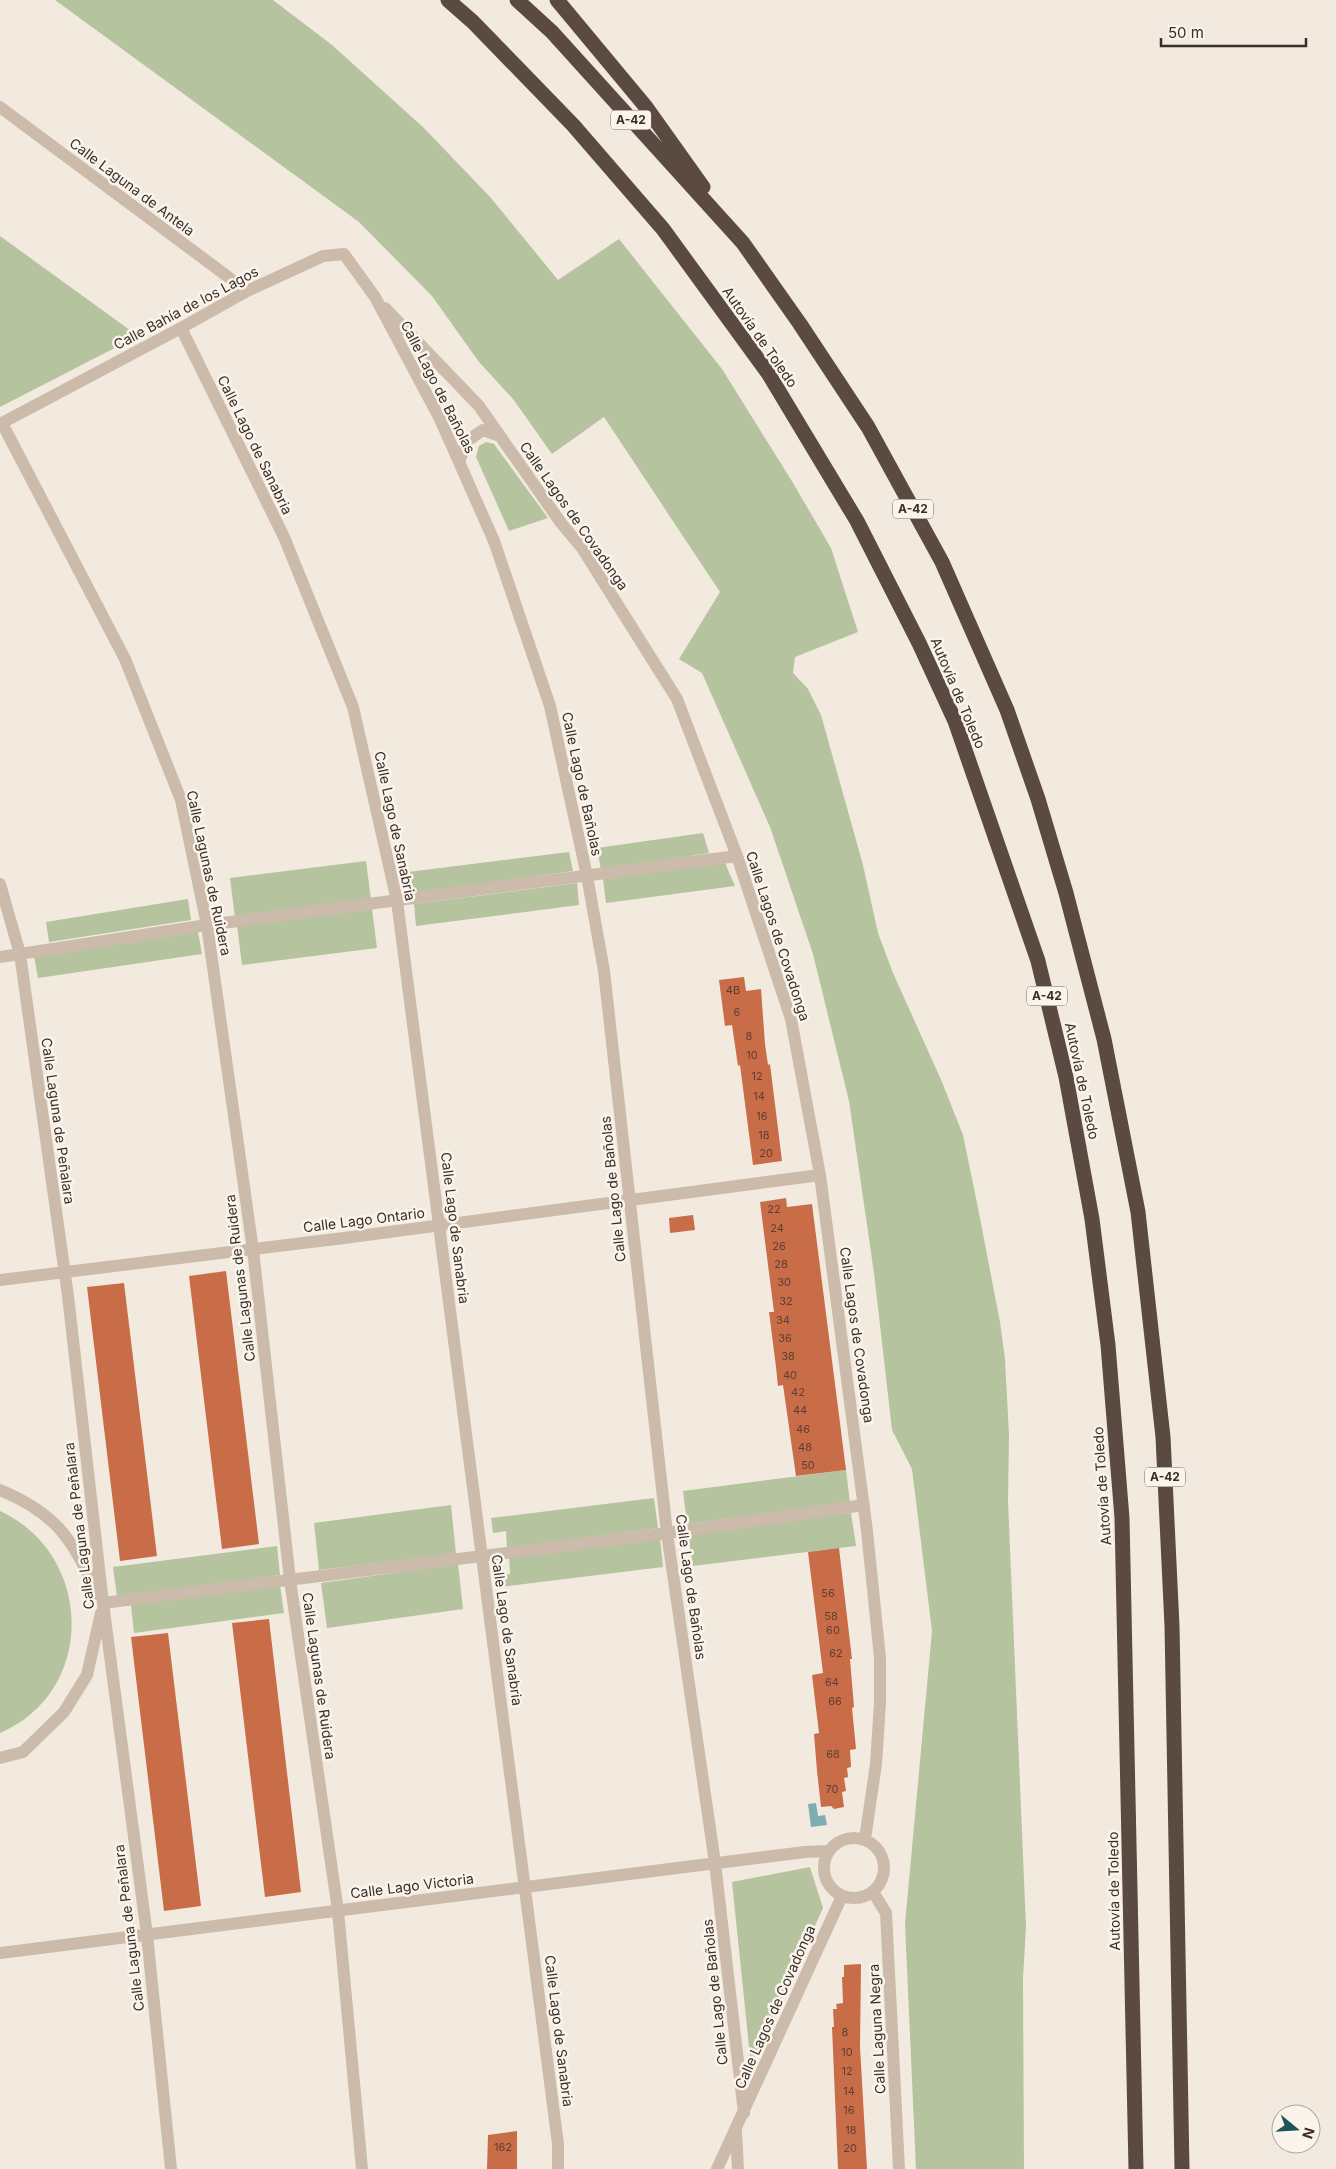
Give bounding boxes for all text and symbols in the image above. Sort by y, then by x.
scale bar [1161,15,1306,47]
text: 50 m [1168,23,1204,42]
road number: A-42 [611,110,651,130]
street label: Calle Laguna de Antela [66,134,198,239]
street label: Calle Bahía de los Lagos [111,262,261,353]
street label: Autovía de Toledo [719,283,802,390]
street label: Calle Lago de Bañolas [398,318,479,456]
street label: Calle Lago de Sanabria [214,372,297,517]
street label: Calle Lagos de Covadonga [517,438,632,593]
road number: A-42 [893,499,933,518]
street label: Autovía de Toledo [927,635,990,751]
street label: Calle Lago de Bañolas [559,710,606,857]
street label: Calle Lago de Sanabria [371,749,420,902]
street label: Calle Lagunas de Ruidera [184,789,235,957]
street label: Calle Lagos de Covadonga [743,849,814,1023]
house number: 4B [726,983,740,997]
road number: A-42 [1027,986,1067,1006]
house number: 6 [734,1005,741,1019]
street label: Autovía de Toledo [1062,1021,1103,1141]
house number: 8 [746,1029,753,1043]
street label: Calle Laguna de Peñalara [38,1037,79,1205]
house number: 10 [746,1048,758,1062]
house number: 12 [751,1069,763,1083]
house number: 14 [753,1089,765,1103]
house number: 16 [756,1109,768,1123]
street label: Calle Lago de Bañolas [596,1115,629,1263]
house number: 18 [758,1128,770,1142]
house number: 20 [759,1146,773,1160]
street label: Calle Lago de Sanabria [438,1151,473,1305]
street label: Calle Lagunas de Ruidera [221,1194,258,1363]
house number: 22 [767,1202,781,1216]
street label: Calle Lago Ontario [302,1204,426,1235]
house number: 24 [770,1221,784,1235]
house number: 26 [772,1239,786,1253]
street label: Calle Lagos de Covadonga [837,1246,878,1424]
house number: 28 [774,1257,788,1271]
house number: 30 [777,1275,791,1289]
house number: 32 [779,1294,793,1308]
house number: 34 [776,1313,790,1327]
house number: 36 [778,1331,792,1345]
house number: 38 [781,1349,795,1363]
house number: 40 [783,1368,797,1382]
house number: 42 [791,1385,805,1399]
house number: 44 [793,1403,807,1417]
house number: 46 [796,1422,810,1436]
street label: Autovía de Toledo [1089,1426,1114,1546]
house number: 48 [798,1440,812,1454]
street label: Calle Laguna de Peñalara [60,1442,97,1610]
house number: 50 [801,1458,815,1472]
road number: A-42 [1145,1468,1185,1486]
street label: Calle Lago de Bañolas [673,1513,710,1661]
street label: Calle Lago de Sanabria [488,1553,527,1707]
house number: 56 [821,1586,835,1600]
street label: Calle Lagunas de Ruidera [299,1591,340,1760]
house number: 58 [824,1609,838,1623]
house number: 60 [826,1623,840,1637]
house number: 62 [829,1646,843,1660]
house number: 64 [825,1675,839,1689]
house number: 66 [828,1694,842,1708]
house number: 68 [826,1747,840,1761]
house number: 70 [826,1782,839,1796]
street label: Autovía de Toledo [1104,1831,1123,1951]
street label: Calle Laguna de Peñalara [110,1844,147,2012]
street label: Calle Lago Victoria [349,1869,475,1902]
street label: Calle Lago de Bañolas [698,1918,731,2066]
street label: Calle Lagos de Covadonga [731,1922,818,2091]
street label: Calle Lago de Sanabria [542,1954,577,2108]
street label: Calle Laguna Negra [865,1964,888,2094]
house number: 8 [842,2025,849,2039]
house number: 10 [841,2045,853,2059]
house number: 12 [841,2064,853,2078]
house number: 14 [843,2084,855,2098]
house number: 16 [843,2103,855,2117]
north arrow [1271,2104,1321,2154]
house number: 18 [845,2123,857,2137]
text: N [1299,2125,1319,2141]
house number: 162 [494,2140,512,2154]
house number: 20 [843,2141,857,2155]

